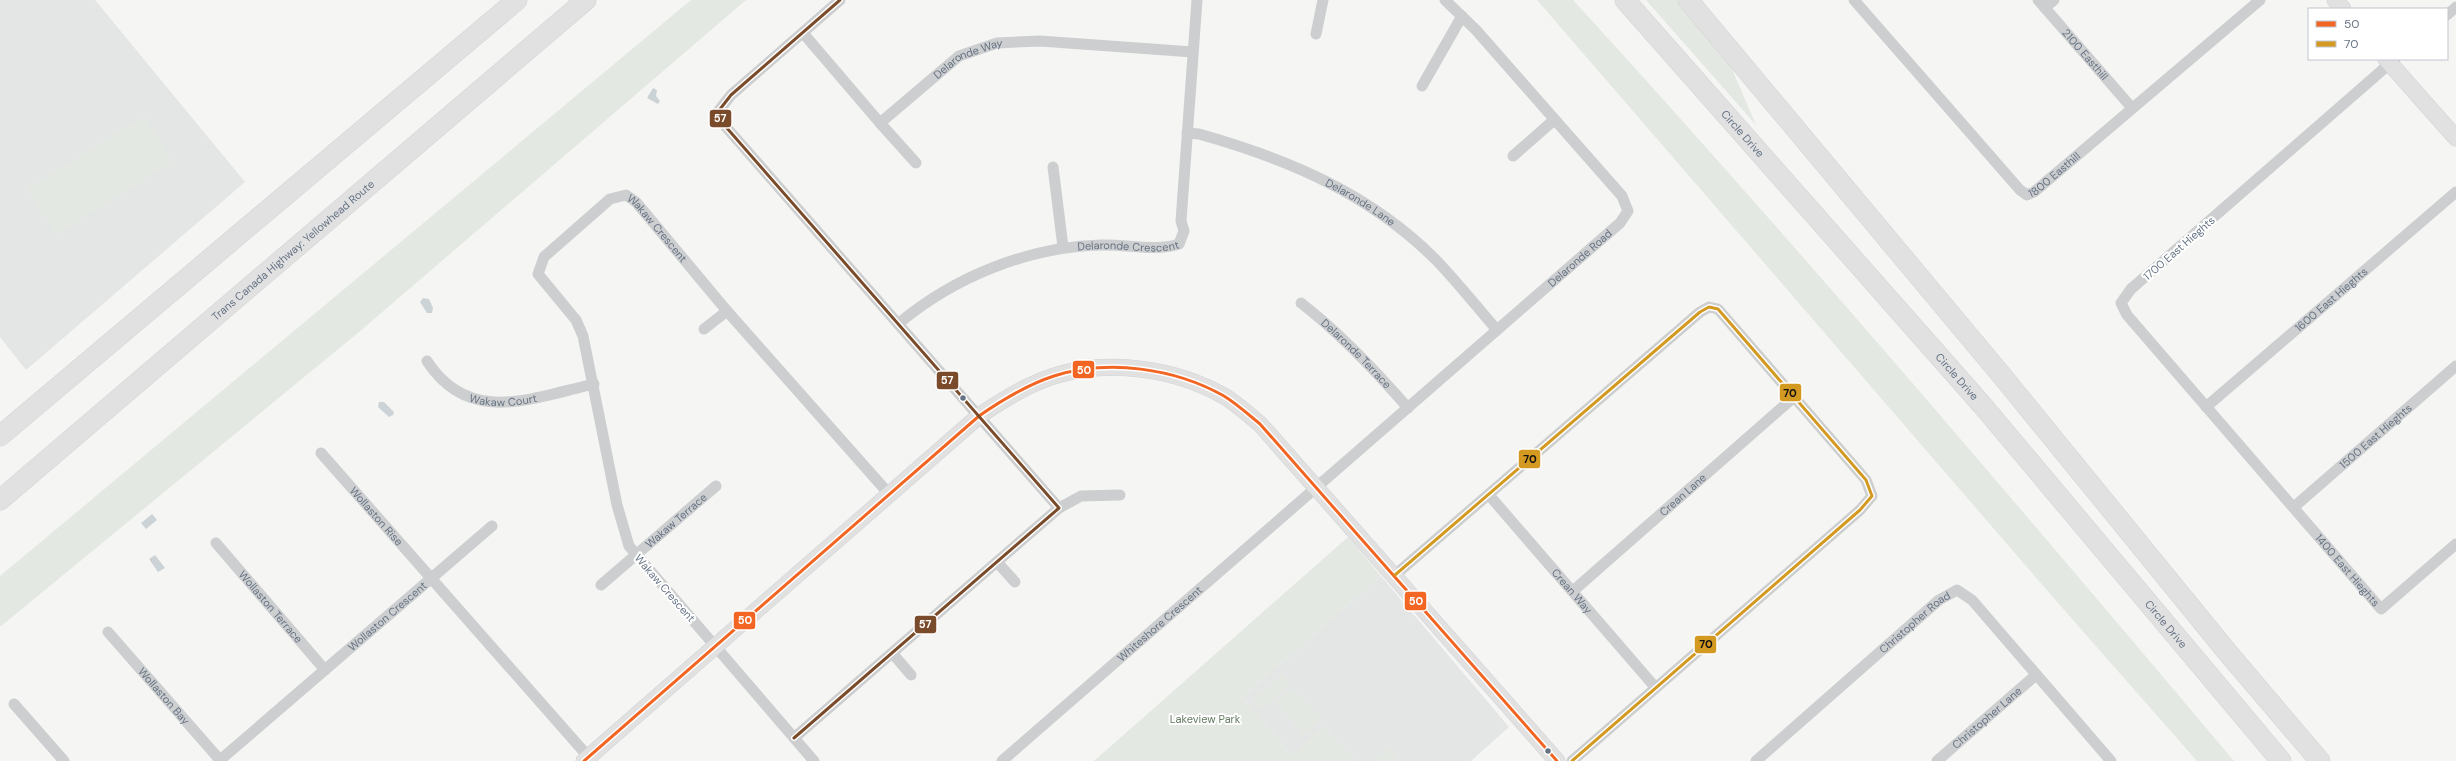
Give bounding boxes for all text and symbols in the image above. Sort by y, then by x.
legend [2308,8,2448,60]
text: 50 [2344,16,2360,32]
street label: 2100 Easthill [2059,26,2111,83]
street label: Delaronde Way [930,36,1003,82]
text: 70 [2344,36,2358,52]
street label: Circle Drive [1718,107,1767,160]
line badge: 57 [709,109,732,128]
text: 57 [714,111,726,125]
street label: 1800 Easthill [2026,149,2083,201]
street label: Delaronde Lane [1323,175,1398,229]
street label: Trans Canada Highway: Yellowhead Route [209,177,377,323]
street label: Wakaw Crescent [624,191,690,265]
street label: 1700 East Hieghts [2140,213,2218,283]
street label: Delaronde Road [1545,226,1615,290]
street label: Delaronde Crescent [1077,237,1181,255]
street label: 1600 East Hieghts [2292,264,2370,335]
street label: Delaronde Terrace [1318,316,1394,391]
street label: Circle Drive [1932,350,1982,403]
line badge: 50 [1072,360,1095,379]
text: 50 [1077,363,1092,377]
line badge: 57 [936,371,959,390]
text: 57 [941,373,953,387]
line badge: 70 [1779,383,1802,402]
text: 70 [1783,386,1797,400]
street label: Wakaw Court [468,391,538,409]
unlabelled marker [958,393,968,403]
street label: 1500 East Hieghts [2336,401,2415,471]
line badge: 70 [1518,449,1541,469]
text: 70 [1523,452,1537,466]
street label: Crean Lane [1656,470,1709,519]
street label: Wollaston Rise [347,484,406,548]
street label: Wakaw Terrace [642,490,710,551]
street label: 1400 East Hieghts [2312,531,2383,609]
street label: Wakaw Crescent [632,551,698,625]
street label: Crean Way [1549,566,1595,617]
street label: Wollaston Terrace [236,568,306,646]
street label: Wollaston Crescent [345,578,430,654]
street label: Whiteshore Crescent [1114,583,1205,665]
street label: Christopher Road [1876,588,1953,656]
line badge: 50 [1404,591,1427,611]
text: 50 [1409,594,1424,608]
street label: Circle Drive [2142,597,2190,651]
line badge: 50 [733,611,756,630]
text: 50 [738,613,753,627]
line badge: 57 [914,615,937,634]
text: 57 [919,617,931,631]
line badge: 70 [1694,635,1717,654]
text: 70 [1699,637,1713,651]
street label: Wollaston Bay [135,665,193,727]
street label: Christopher Lane [1949,684,2025,752]
park label: Lakeview Park [1170,712,1241,726]
unlabelled marker [1543,746,1553,756]

